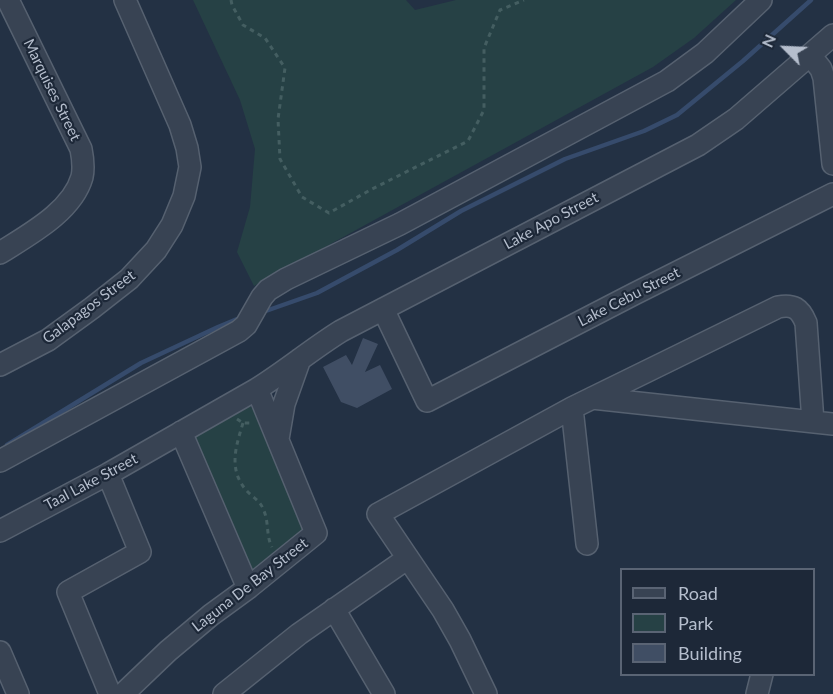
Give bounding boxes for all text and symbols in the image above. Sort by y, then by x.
north arrow [755,18,815,78]
text: N [757,31,779,50]
street label: Marquises Street [20,36,84,144]
street label: Lake Apo Street [501,189,601,253]
street label: Lake Cebu Street [575,264,683,330]
street label: Galapagos Street [39,266,139,348]
street label: Taal Lake Street [41,450,141,514]
street label: Laguna De Bay Street [189,534,311,636]
legend [620,568,815,676]
text: Road [678,582,718,604]
text: Park [678,612,713,634]
text: Building [678,642,742,664]

